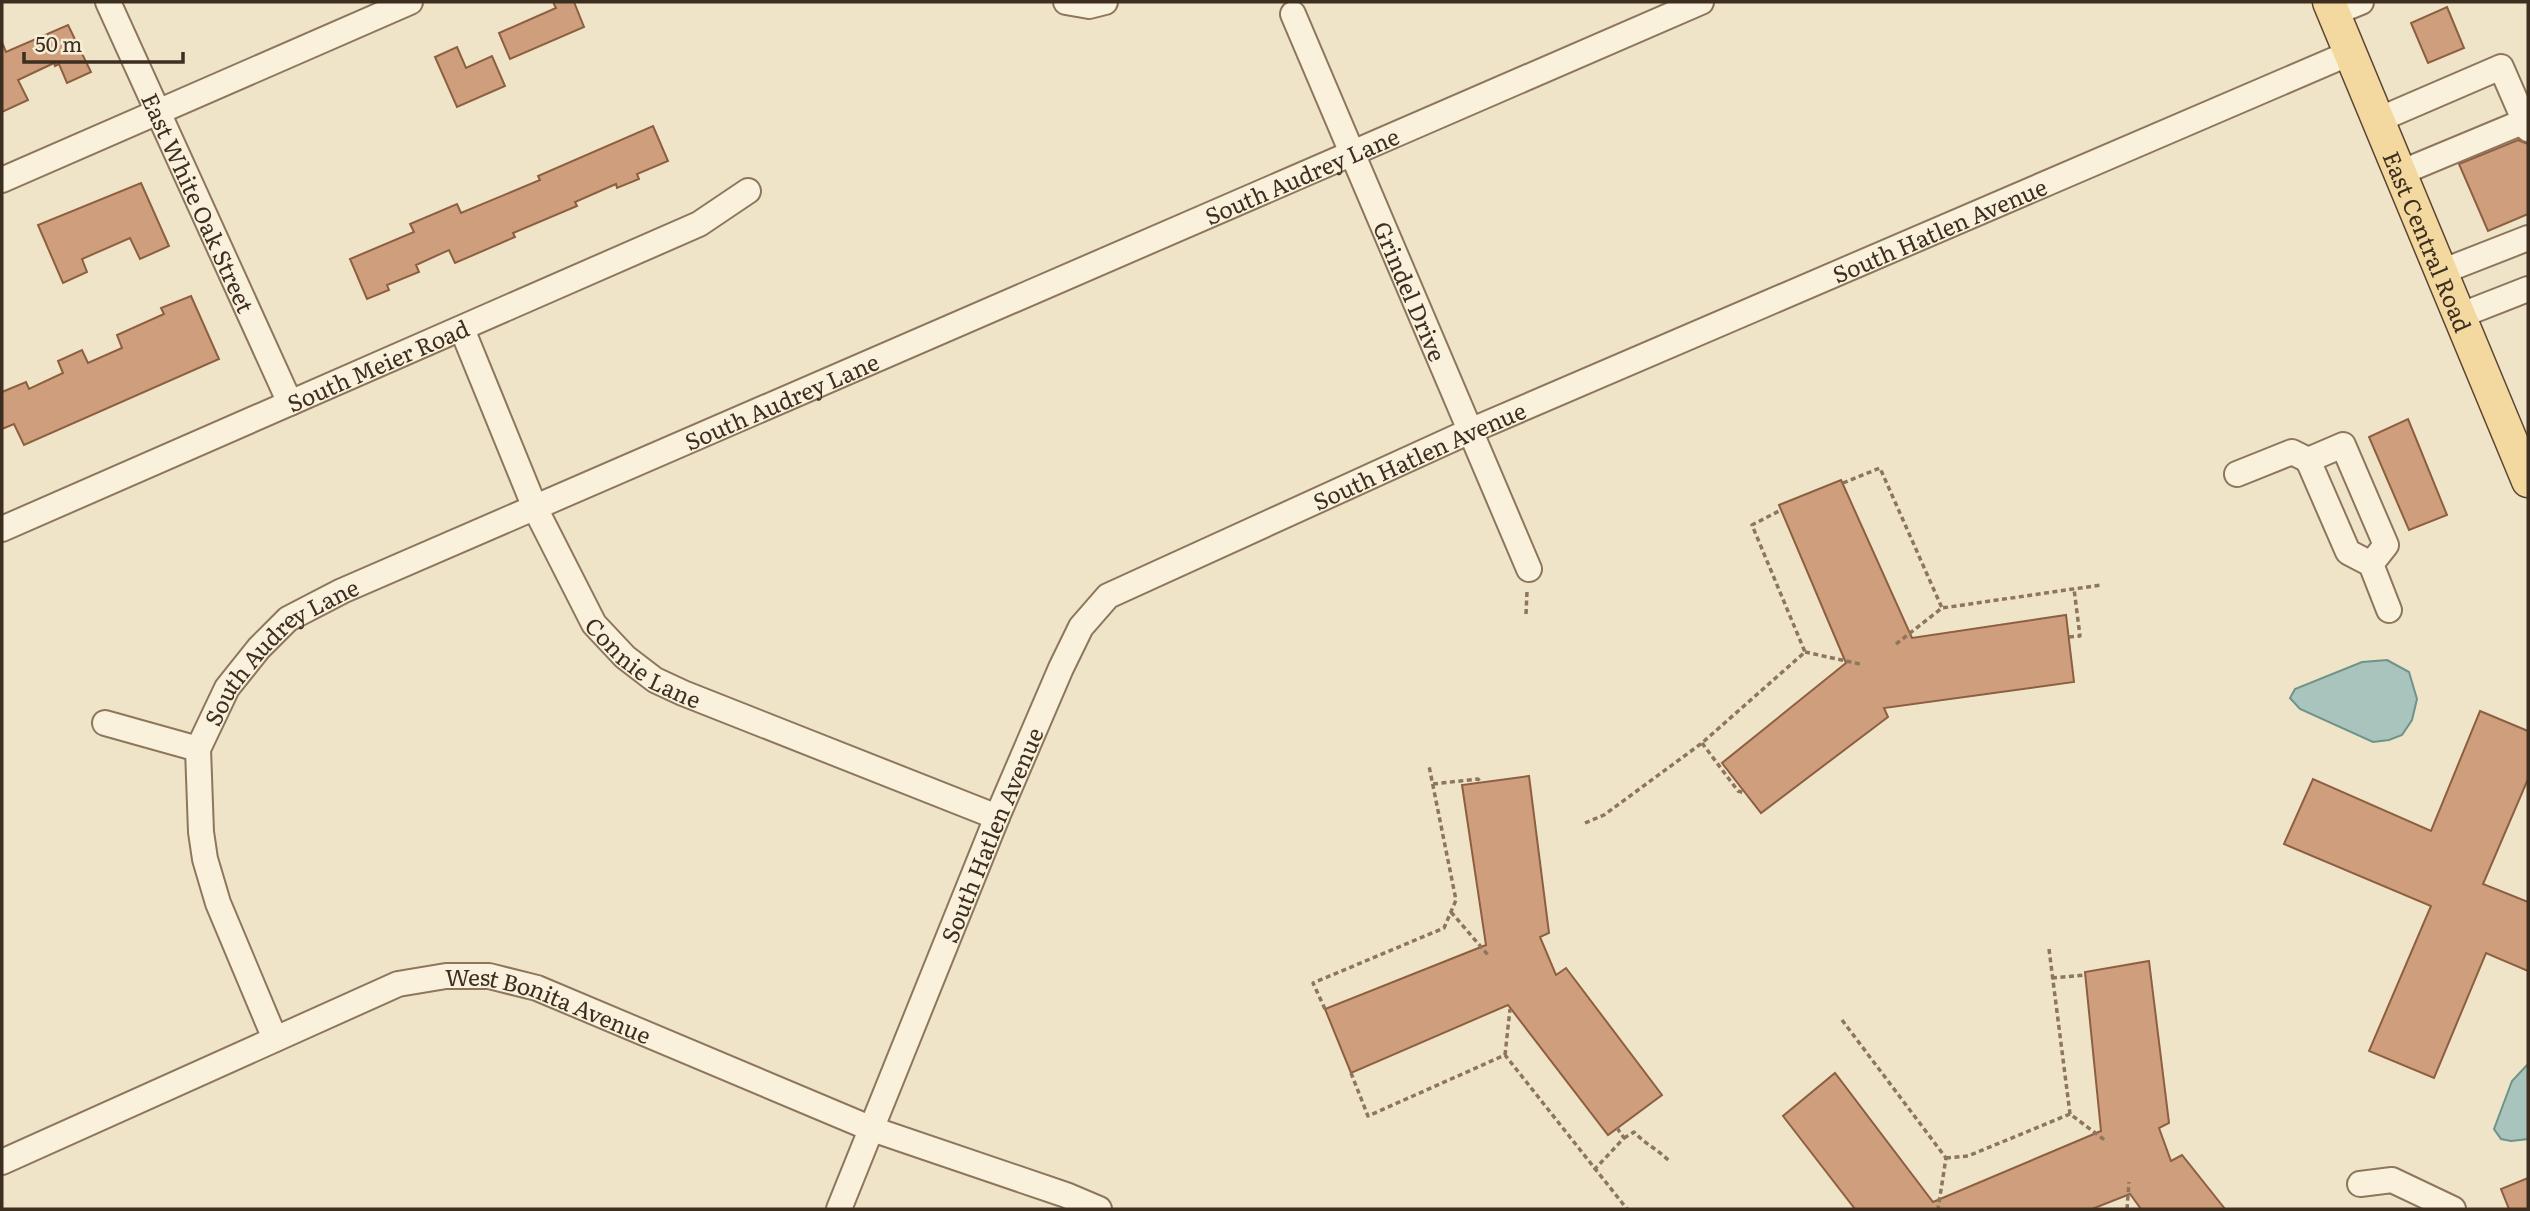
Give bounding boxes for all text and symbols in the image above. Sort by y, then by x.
scale bar [24,21,184,65]
text: 50 m [35,27,82,58]
street label: East White Oak Street [134,87,264,319]
street label: South Audrey Lane [1199,118,1404,232]
street label: East Central Road [2376,145,2481,337]
street label: South Hatlen Avenue [1827,168,2052,291]
street label: Grindel Drive [1366,216,1456,366]
street label: South Meier Road [281,310,474,419]
street label: South Audrey Lane [679,344,884,458]
street label: South Hatlen Avenue [1307,392,1531,518]
street label: South Audrey Lane [195,569,364,731]
street label: Connie Lane [578,609,706,716]
street label: South Hatlen Avenue [931,722,1051,947]
street label: West Bonita Avenue [445,959,657,1051]

